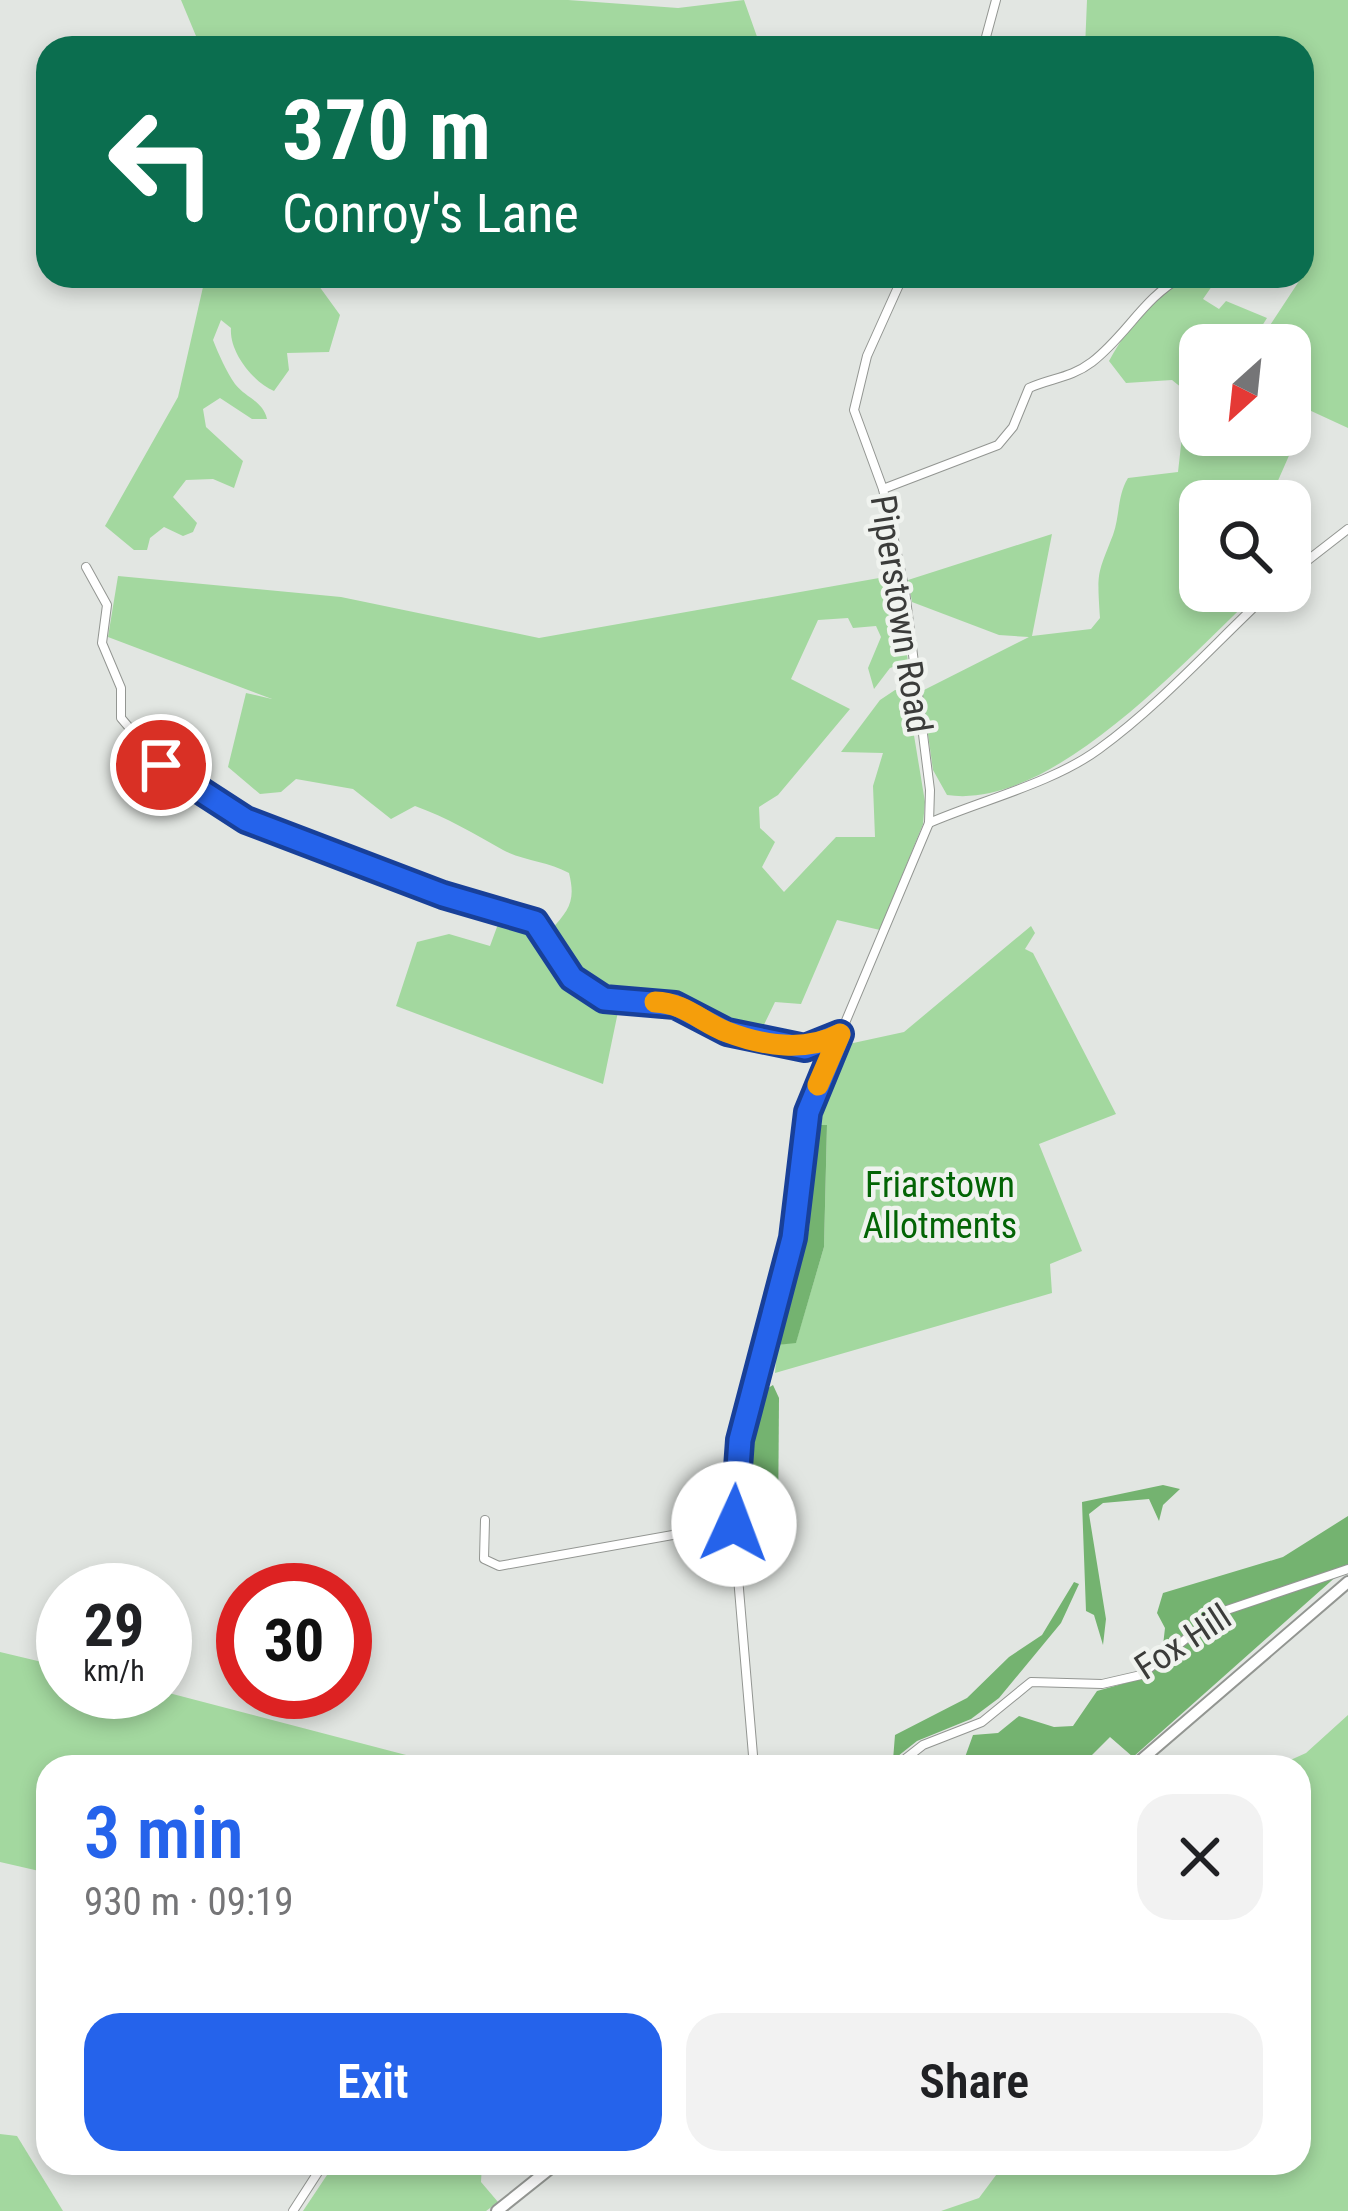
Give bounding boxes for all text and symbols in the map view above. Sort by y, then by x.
text: 370 m [282,81,491,180]
icon: left [84,84,240,240]
text: Conroy's Lane [282,182,579,245]
north arrow [1179,324,1311,456]
map controls [1179,324,1311,612]
button: search [1179,480,1311,612]
street label: Piperstown Road [861,492,941,736]
pin [110,714,212,816]
icon: arrive [128,732,194,798]
park label: Friarstown Allotments [863,1164,1017,1247]
position arrow [671,1461,797,1587]
speed limit sign: 30 [216,1563,372,1719]
text: 29 [84,1590,144,1661]
street label: Fox Hill [1127,1596,1239,1688]
text: km/h [83,1653,145,1688]
text: 3 min [84,1791,243,1876]
button: close [1137,1794,1263,1920]
text: 930 m · 09:19 [84,1879,294,1925]
button: Exit [84,2013,662,2151]
button: Share [686,2013,1263,2151]

